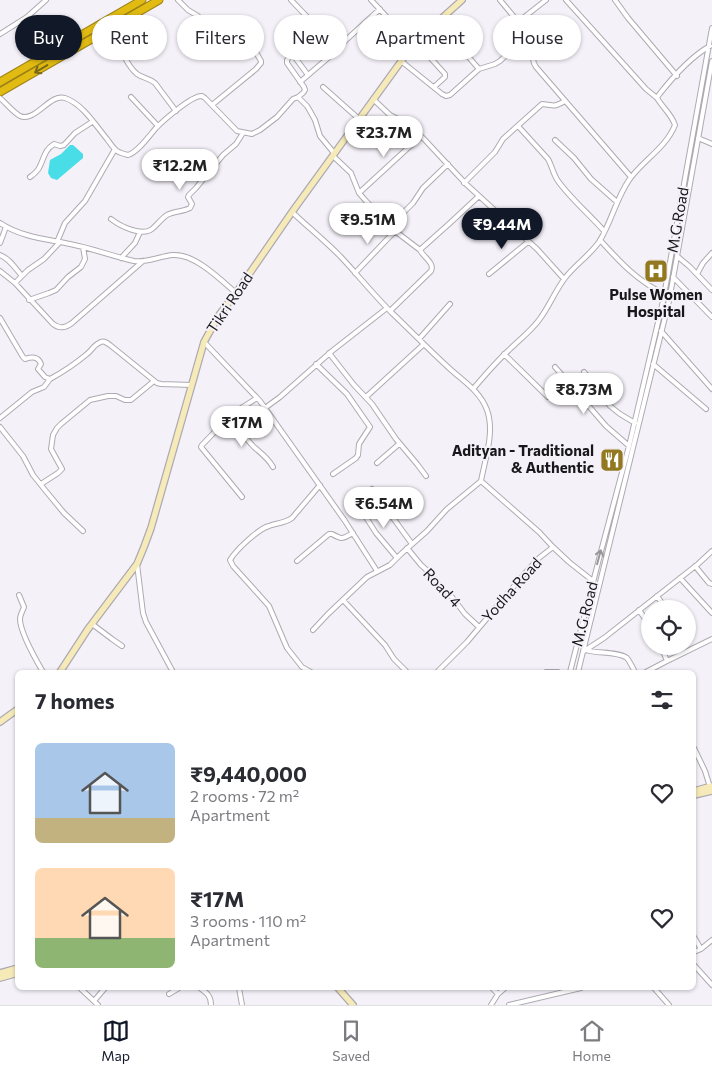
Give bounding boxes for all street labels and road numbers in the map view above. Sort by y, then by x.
street label: M.G Road [662,186,692,254]
street label: Tikri Road [202,269,256,336]
street label: Yodha Road [478,553,545,625]
street label: Road 4 [420,564,465,611]
street label: M.G Road [567,579,601,648]

